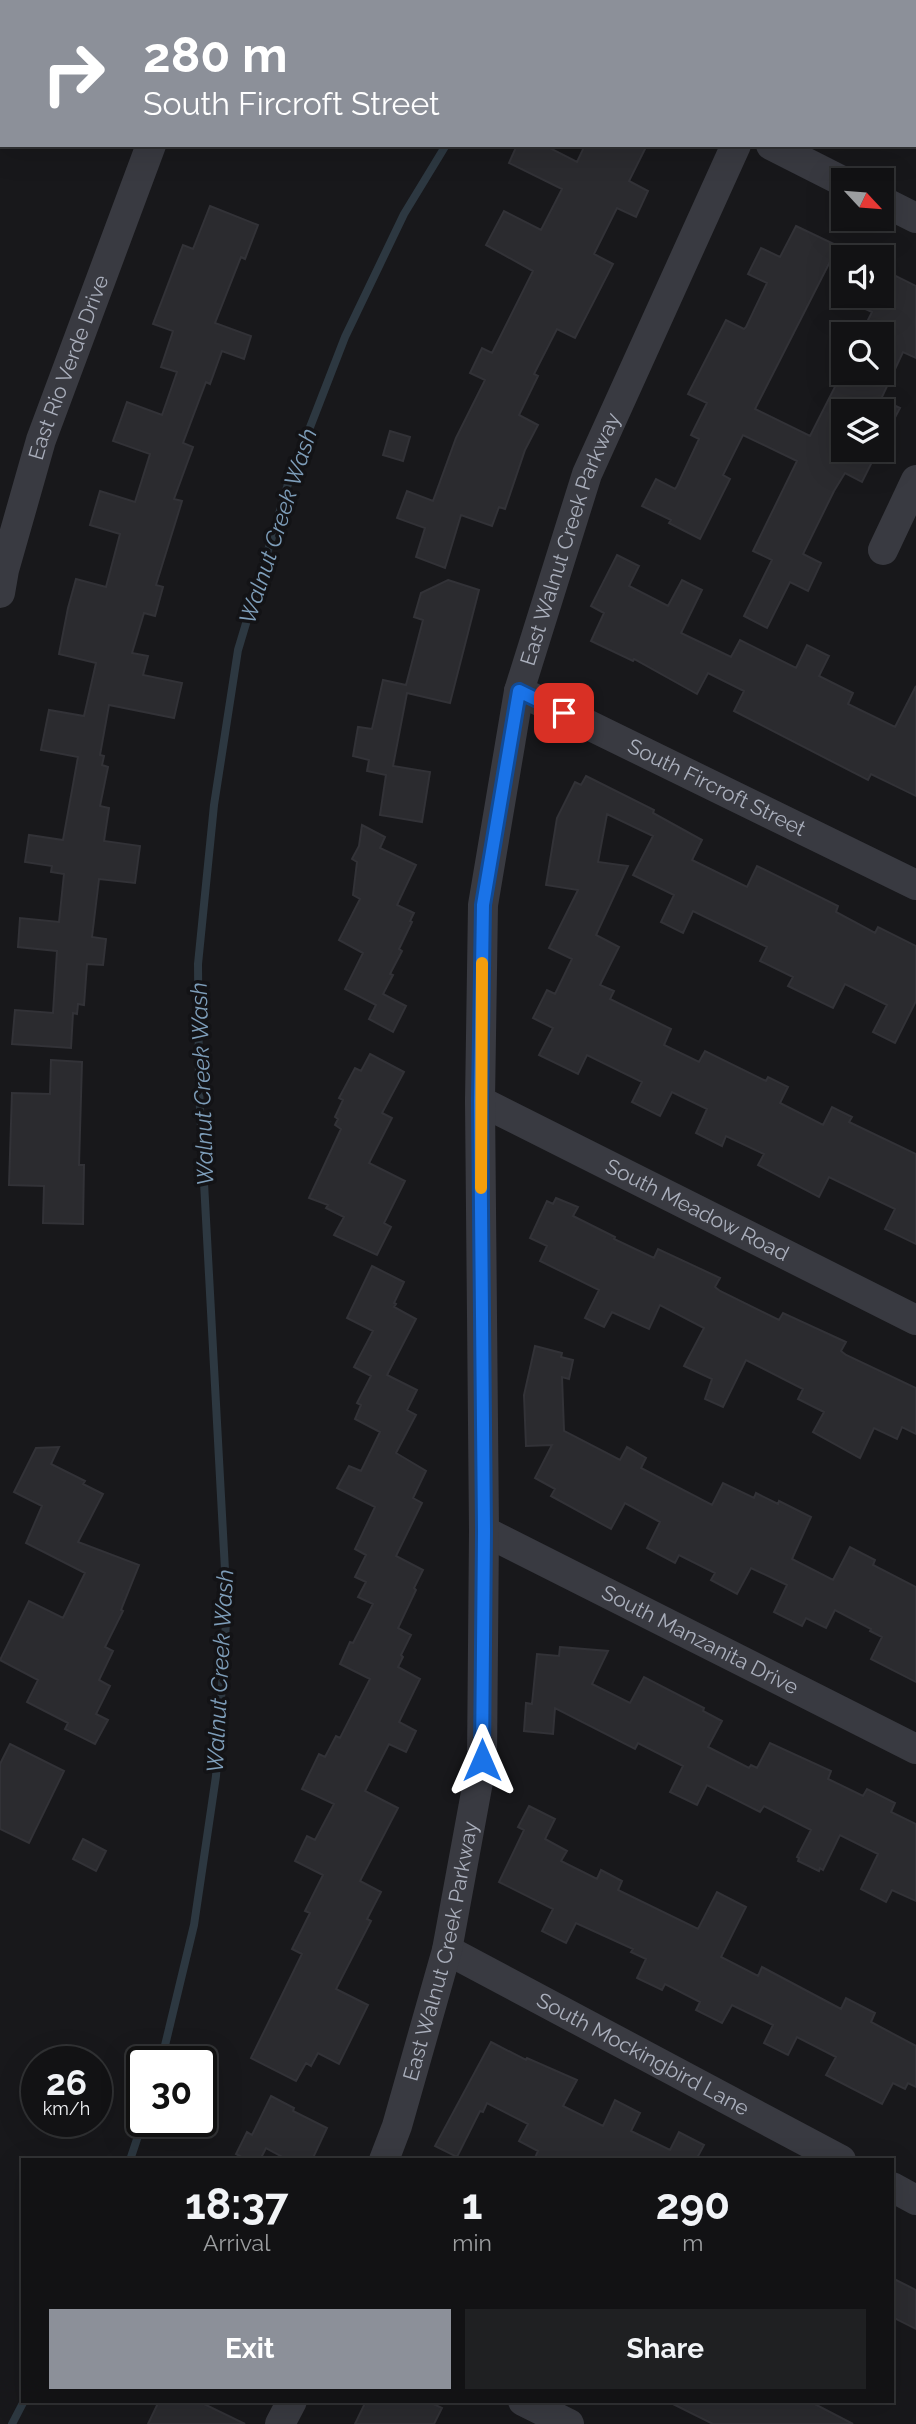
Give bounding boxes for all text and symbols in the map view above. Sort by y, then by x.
text: 280 m [143,26,288,83]
icon: right [28,28,119,119]
text: South Fircroft Street [143,85,440,122]
north arrow [831,168,894,231]
map controls [831,168,894,462]
button: sound [831,245,894,308]
street label: East Rio Verde Drive [23,271,113,463]
button: search [831,322,894,385]
button: layers [831,399,894,462]
street label: East Walnut Creek Parkway [515,409,625,668]
water label: Walnut Creek Wash [233,425,322,627]
pin [534,683,594,743]
icon: arrive [545,694,583,732]
street label: South Fircroft Street [624,733,810,841]
water label: Walnut Creek Wash [184,982,219,1186]
street label: South Meadow Road [602,1153,793,1266]
water label: Walnut Creek Wash [201,1568,238,1773]
street label: South Manzanita Drive [598,1580,803,1700]
position arrow [445,1723,519,1797]
street label: East Walnut Creek Parkway [397,1819,482,2084]
street label: South Mockingbird Lane [533,1987,754,2121]
speed limit sign: 30 [126,2046,217,2137]
text: 26 [46,2062,87,2103]
text: km/h [43,2098,90,2119]
text: 18:37 [185,2180,288,2229]
text: 1 [462,2180,483,2229]
text: 290 [656,2180,730,2229]
text: Arrival [203,2229,270,2256]
text: min [452,2229,492,2256]
text: m [682,2229,704,2256]
button: Exit [49,2309,451,2389]
button: Share [465,2309,866,2389]

